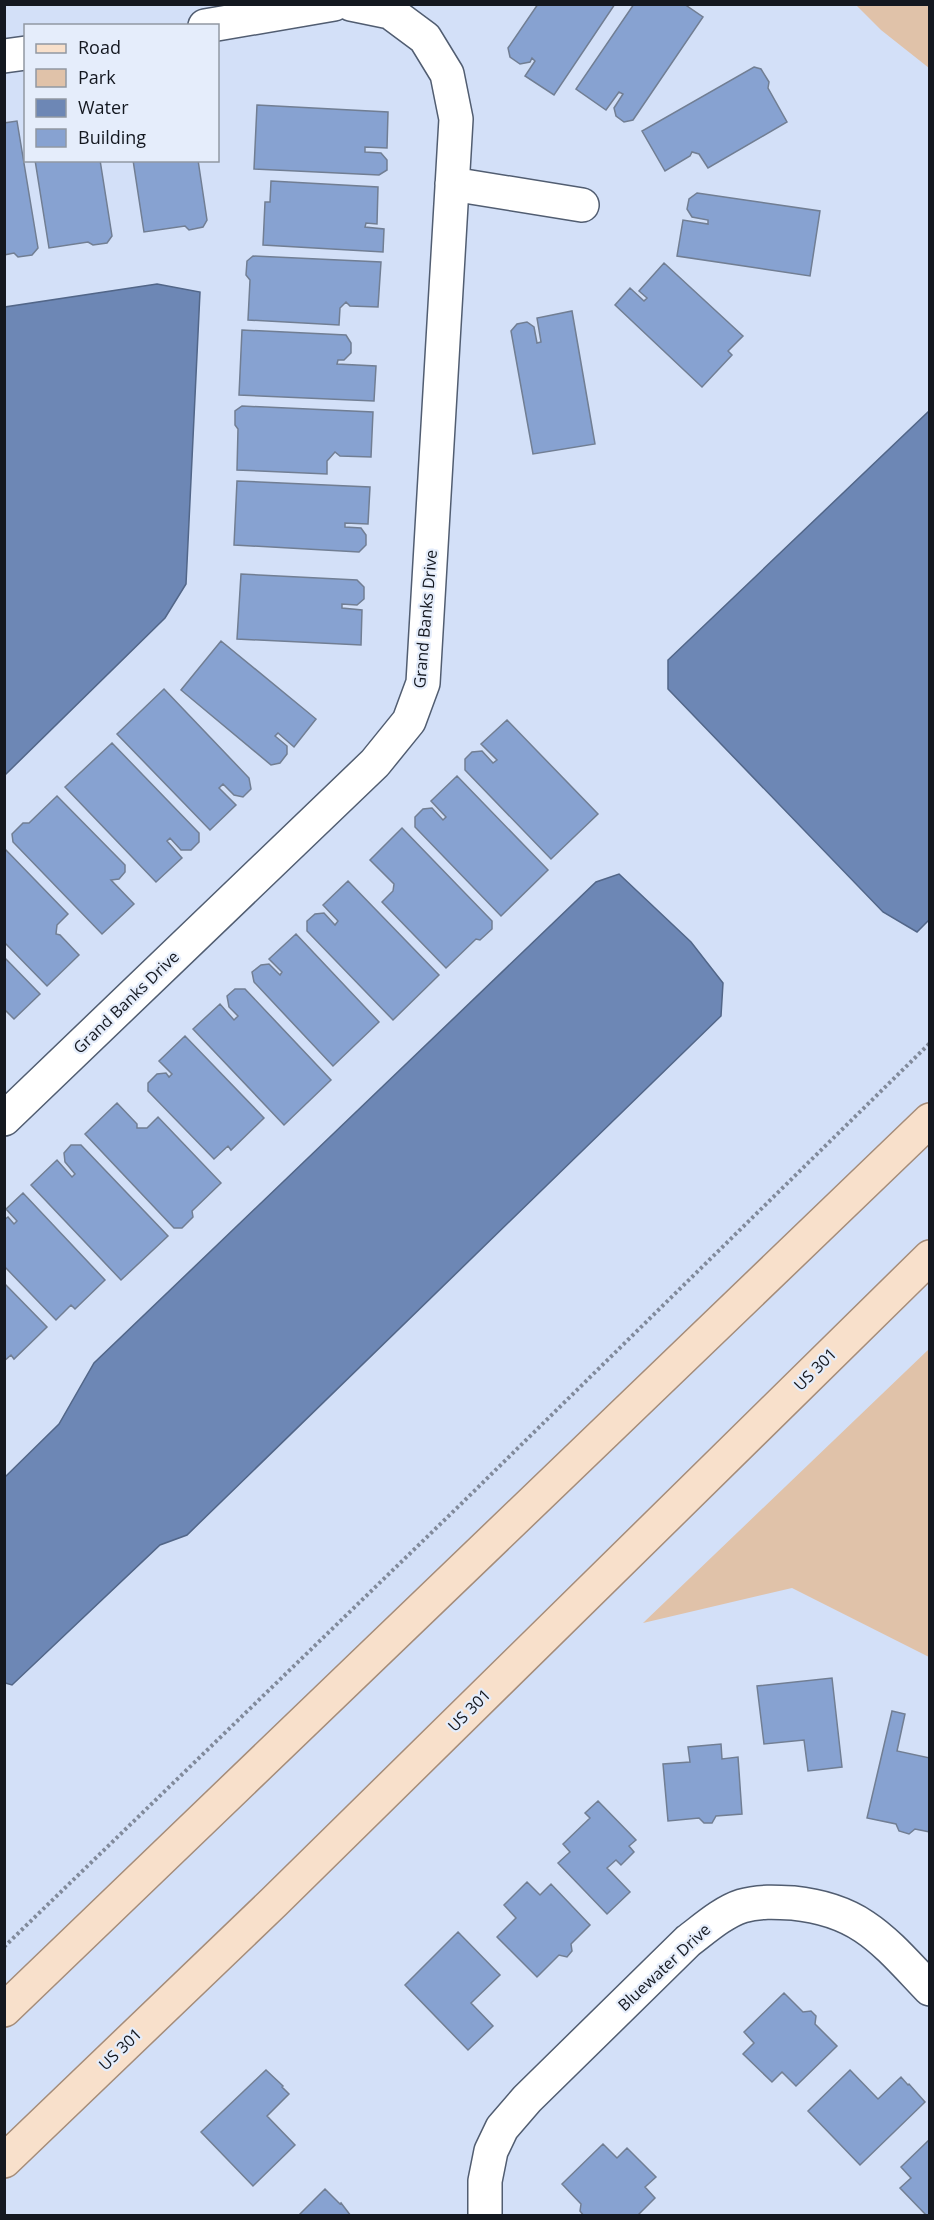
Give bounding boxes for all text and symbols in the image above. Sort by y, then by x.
legend [24,24,219,162]
text: Road [78,35,121,59]
text: Park [78,65,116,89]
text: Water [78,95,129,119]
text: Building [78,125,146,149]
street label: Grand Banks Drive [408,549,442,689]
street label: Grand Banks Drive [68,946,184,1058]
street label: US 301 [789,1343,841,1395]
street label: US 301 [443,1684,495,1736]
street label: Bluewater Drive [613,1918,715,2016]
street label: US 301 [94,2023,146,2075]

